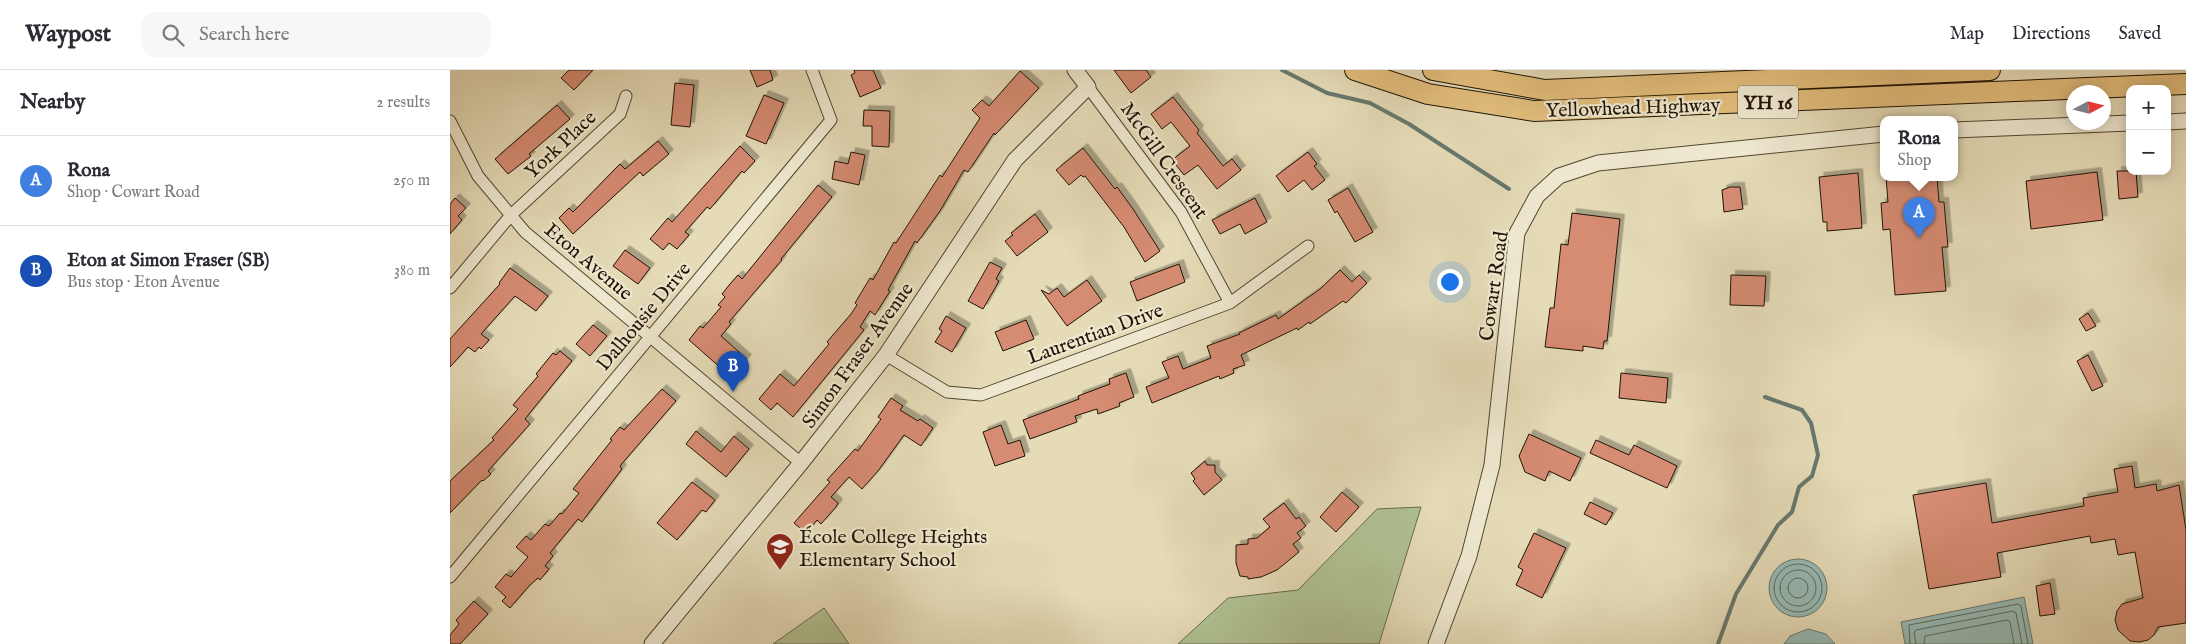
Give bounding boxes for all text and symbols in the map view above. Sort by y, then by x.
search box [141,12,491,57]
text: Waypost [25,19,111,50]
icon: search [159,21,187,49]
text: Search here [199,23,290,47]
text: Map [1950,23,1984,46]
text: Directions [2012,23,2090,46]
text: Saved [2118,23,2161,46]
north arrow [2066,85,2111,130]
map controls [2126,85,2171,175]
button: + [2126,85,2171,130]
road number: YH 16 [1738,86,1798,118]
text: Nearby [20,89,85,116]
text: 2 results [376,93,430,113]
street label: Yellowhead Highway [1545,93,1721,124]
street label: McGill Crescent [1114,98,1213,224]
street label: York Place [520,106,602,185]
popup [1880,116,1958,181]
text: Rona [1898,127,1940,151]
button: − [2126,130,2171,175]
text: Shop [1898,151,1932,171]
text: Rona [67,159,110,183]
text: A [31,171,41,191]
text: 250 m [393,171,430,191]
text: Shop · Cowart Road [67,183,200,203]
pin: A [1903,197,1935,238]
street label: Eton Avenue [539,218,637,306]
street label: Cowart Road [1474,229,1515,343]
text: Eton at Simon Fraser (SB) [67,249,269,273]
street label: Dalhousie Drive [591,258,697,376]
text: B [31,261,41,281]
text: 380 m [394,261,430,281]
your location [1437,269,1463,295]
text: Bus stop · Eton Avenue [67,273,220,293]
street label: Simon Fraser Avenue [797,278,920,434]
street label: Laurentian Drive [1024,298,1167,371]
pin: B [717,351,749,392]
place label: École College Heights Elementary School [799,525,987,573]
school or university icon: École College Heights Elementary School [765,532,795,571]

